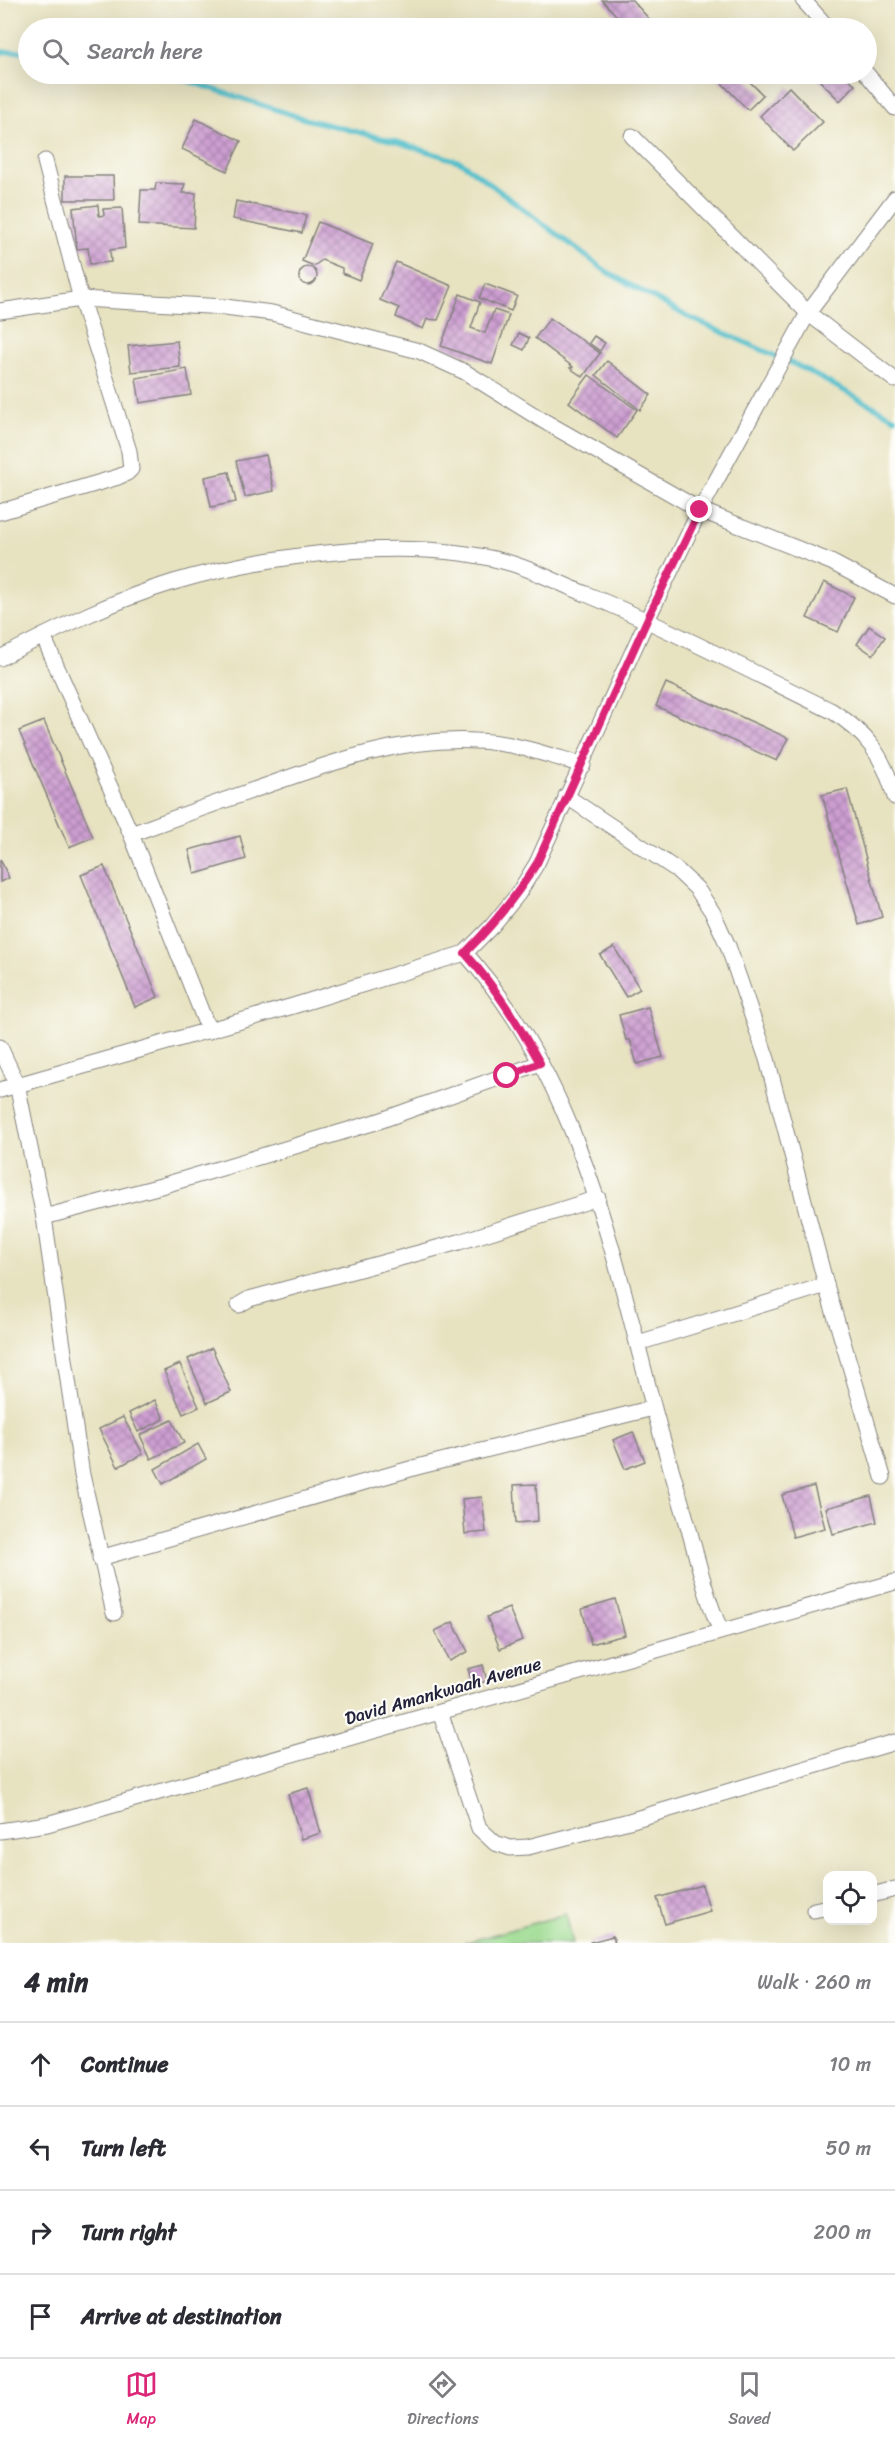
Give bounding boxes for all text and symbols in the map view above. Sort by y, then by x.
search box [18,18,877,84]
text: Search here [87,32,203,71]
icon: search [39,35,72,68]
route end [686,496,712,522]
route start [493,1062,519,1088]
street label: David Amankwaah Avenue [341,1648,545,1734]
map controls [823,1871,877,1925]
button: locate [823,1871,877,1925]
text: 4 min [24,1959,88,2005]
text: Walk · 260 m [757,1965,871,2000]
text: Continue [81,2045,169,2084]
text: 10 m [829,2047,871,2082]
icon: ahead [24,2048,57,2081]
text: Turn left [81,2129,166,2168]
text: 50 m [826,2131,871,2166]
icon: left [24,2132,57,2165]
text: Turn right [81,2213,176,2252]
text: 200 m [814,2215,871,2250]
icon: right [24,2216,57,2249]
text: Arrive at destination [81,2297,282,2336]
icon: arrive [24,2300,57,2333]
tab: Map [125,2368,158,2433]
tab: Directions [407,2368,479,2433]
tab: Saved [728,2368,770,2433]

